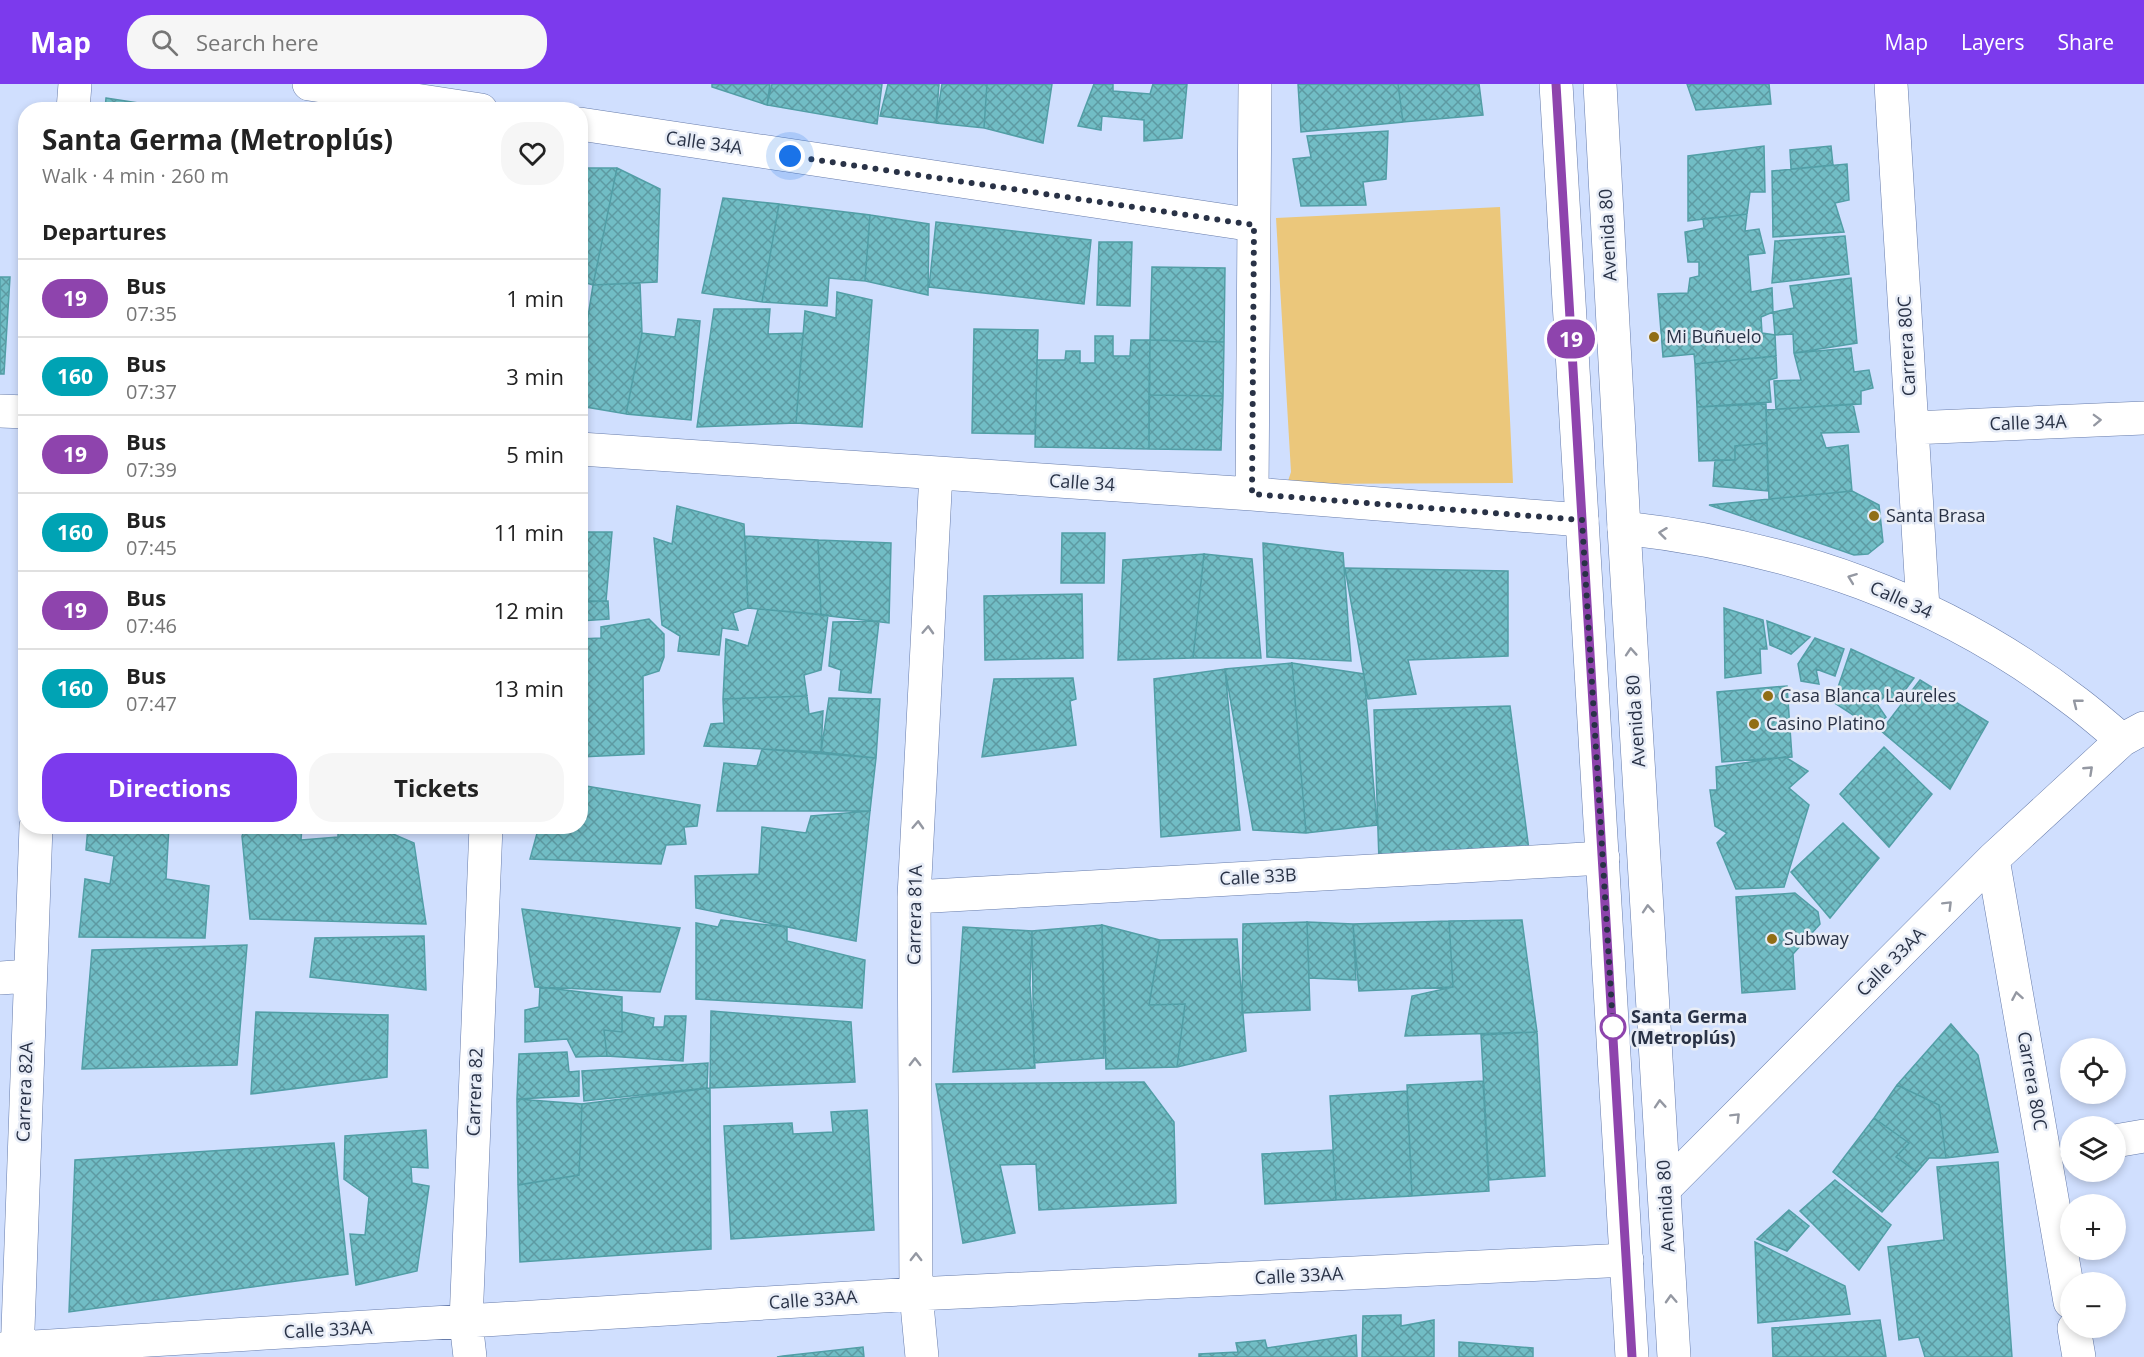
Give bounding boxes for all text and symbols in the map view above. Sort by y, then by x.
search box [127,15,547,69]
text: Map [30,23,91,61]
icon: search [148,26,181,59]
text: Search here [196,27,319,57]
text: Map [1885,28,1928,56]
text: Layers [1961,28,2025,56]
text: Share [2058,28,2114,56]
text: Santa Germa (Metroplús) [42,120,393,158]
button: heart [501,122,564,185]
street label: Calle 34A [664,125,745,159]
your location [775,141,805,171]
text: Walk · 4 min · 260 m [42,162,229,189]
street label: Avenida 80 [1593,188,1621,282]
text: Departures [42,216,166,246]
text: Bus [126,270,166,300]
text: 1 min [506,283,564,313]
text: 19 [63,284,87,312]
street label: Carrera 80C [1891,295,1921,397]
text: 07:35 [126,300,177,327]
line badge: 19 [1544,320,1598,358]
place label: Mi Buñuelo [1666,324,1762,348]
text: 19 [1559,325,1583,353]
marker: Mi Buñuelo [1647,330,1661,344]
text: Bus [126,348,166,378]
text: 3 min [506,361,564,391]
text: 160 [57,362,93,390]
text: 07:37 [126,378,177,405]
street label: Calle 34A [1989,409,2068,435]
one-way arrow [2092,414,2101,427]
text: Bus [126,426,166,456]
text: 5 min [506,439,564,469]
text: 19 [63,440,87,468]
text: 07:39 [126,456,177,483]
street label: Calle 34 [1048,468,1116,496]
place label: Santa Brasa [1886,503,1986,527]
text: Bus [126,504,166,534]
marker: Santa Brasa [1867,509,1881,523]
text: 11 min [494,517,564,547]
text: 160 [57,518,93,546]
one-way arrow [1658,527,1667,540]
text: 07:45 [126,534,177,561]
one-way arrow [1847,573,1858,586]
street label: Calle 34 [1866,575,1936,623]
text: Bus [126,582,166,612]
text: 12 min [494,595,564,625]
text: 19 [63,596,87,624]
text: 07:46 [126,612,177,639]
one-way arrow [921,626,934,635]
one-way arrow [1625,647,1638,656]
text: Bus [126,660,166,690]
text: 13 min [494,673,564,703]
text: 160 [57,674,93,702]
street label: Avenida 80 [1620,674,1650,768]
place label: Casa Blanca Laureles [1780,683,1956,707]
marker: Casa Blanca Laureles [1761,689,1775,703]
text: 07:47 [126,690,177,717]
one-way arrow [2072,699,2083,710]
place label: Casino Platino [1766,711,1885,735]
marker: Casino Platino [1747,717,1761,731]
button: Directions [42,753,297,822]
button: Tickets [309,753,564,822]
one-way arrow [2082,766,2093,777]
one-way arrow [911,820,924,829]
street label: Calle 33B [1219,862,1297,890]
street label: Carrera 81A [901,864,927,965]
one-way arrow [1941,901,1952,911]
one-way arrow [1641,905,1654,914]
street label: Calle 33AA [1850,921,1931,1001]
place label: Subway [1784,926,1850,950]
marker: Subway [1765,932,1779,946]
one-way arrow [2011,991,2024,1001]
place label: Santa Germa (Metroplús) [1631,1004,1747,1049]
marker: Santa Germa (Metroplús) [1600,1014,1626,1040]
street label: Carrera 80C [2012,1029,2053,1132]
map controls [2060,1038,2126,1338]
button: locate [2060,1038,2126,1104]
street label: Carrera 82A [10,1041,38,1142]
street label: Carrera 82 [460,1047,488,1137]
one-way arrow [909,1057,921,1066]
one-way arrow [1653,1099,1666,1108]
one-way arrow [1729,1113,1740,1124]
button: layers [2060,1116,2126,1182]
street label: Avenida 80 [1651,1159,1679,1253]
button: + [2060,1194,2126,1260]
one-way arrow [910,1252,922,1261]
street label: Calle 33AA [1254,1261,1344,1289]
button: − [2060,1272,2126,1338]
street label: Calle 33AA [768,1284,859,1314]
one-way arrow [1665,1294,1678,1303]
street label: Calle 33AA [283,1315,373,1343]

